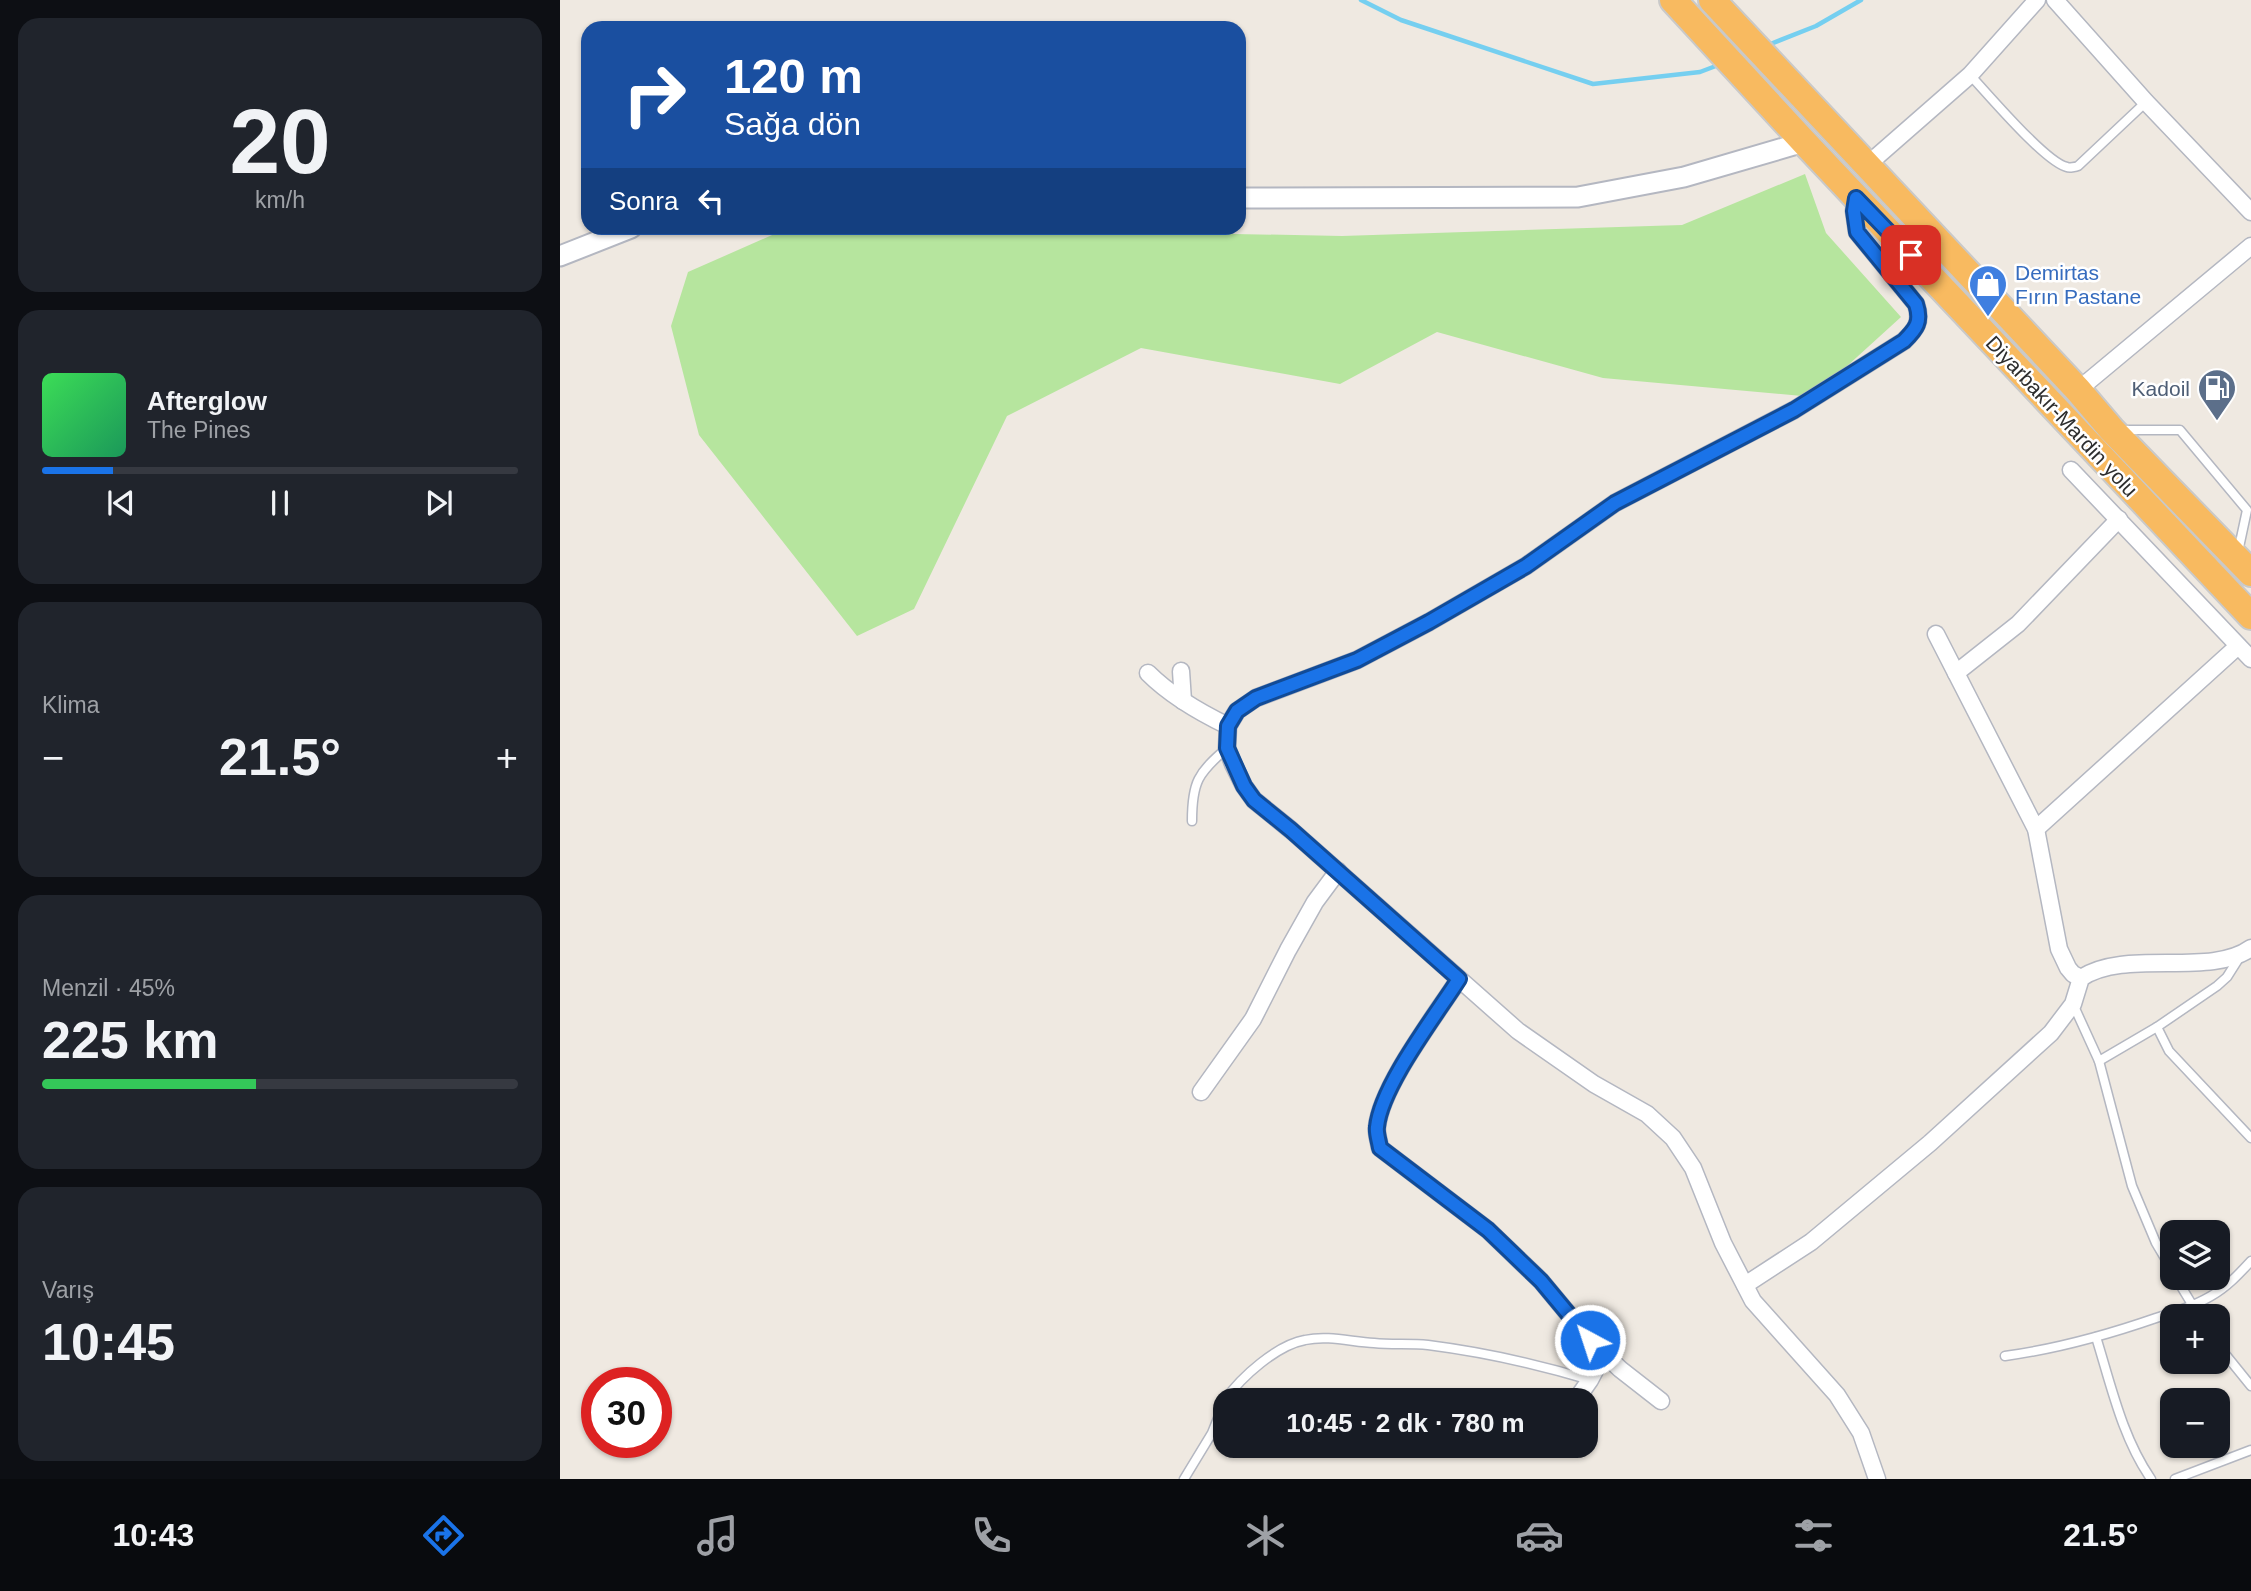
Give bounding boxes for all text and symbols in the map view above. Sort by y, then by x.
icon: right [609,49,700,140]
text: 120 m [724,49,863,103]
text: 20 [229,91,331,192]
text: Sağa dön [724,106,861,142]
icon: left [692,182,730,220]
text: Sonra [609,186,678,216]
text: km/h [255,187,305,213]
pin [1881,225,1941,285]
icon: arrive [1892,236,1930,274]
place label: Demirtas Fırın Pastane [2015,261,2141,308]
shop icon: Demirtas Fırın Pastane [1967,263,2009,318]
street label: Diyarbakır-Mardin yolu [1982,331,2142,501]
fuel station icon: Kadoil [2196,367,2238,422]
place label: Kadoil [2132,377,2190,400]
text: Afterglow [147,386,267,416]
text: The Pines [147,417,251,443]
icon: previous [102,484,140,522]
icon: pause [261,484,299,522]
icon: next [420,484,458,522]
text: Klima [42,692,100,718]
text: 21.5° [219,728,341,786]
text: − [42,737,64,779]
text: + [496,737,518,779]
text: Menzil · 45% [42,975,175,1001]
text: 225 km [42,1011,218,1069]
map controls [2160,1220,2230,1458]
button: layers [2160,1220,2230,1290]
text: Varış [42,1277,94,1303]
position arrow [1553,1303,1627,1377]
button: + [2160,1304,2230,1374]
text: 10:45 [42,1313,175,1371]
speed limit sign: 30 [581,1367,672,1458]
button: − [2160,1388,2230,1458]
text: 10:45 · 2 dk · 780 m [1286,1408,1525,1438]
icon: directions [419,1511,468,1560]
icon: music [693,1511,742,1560]
icon: phone [967,1511,1016,1560]
icon: climate [1241,1511,1290,1560]
icon: car [1515,1511,1564,1560]
icon: filters [1789,1511,1838,1560]
text: 10:43 [113,1517,194,1553]
text: 21.5° [2063,1517,2138,1553]

